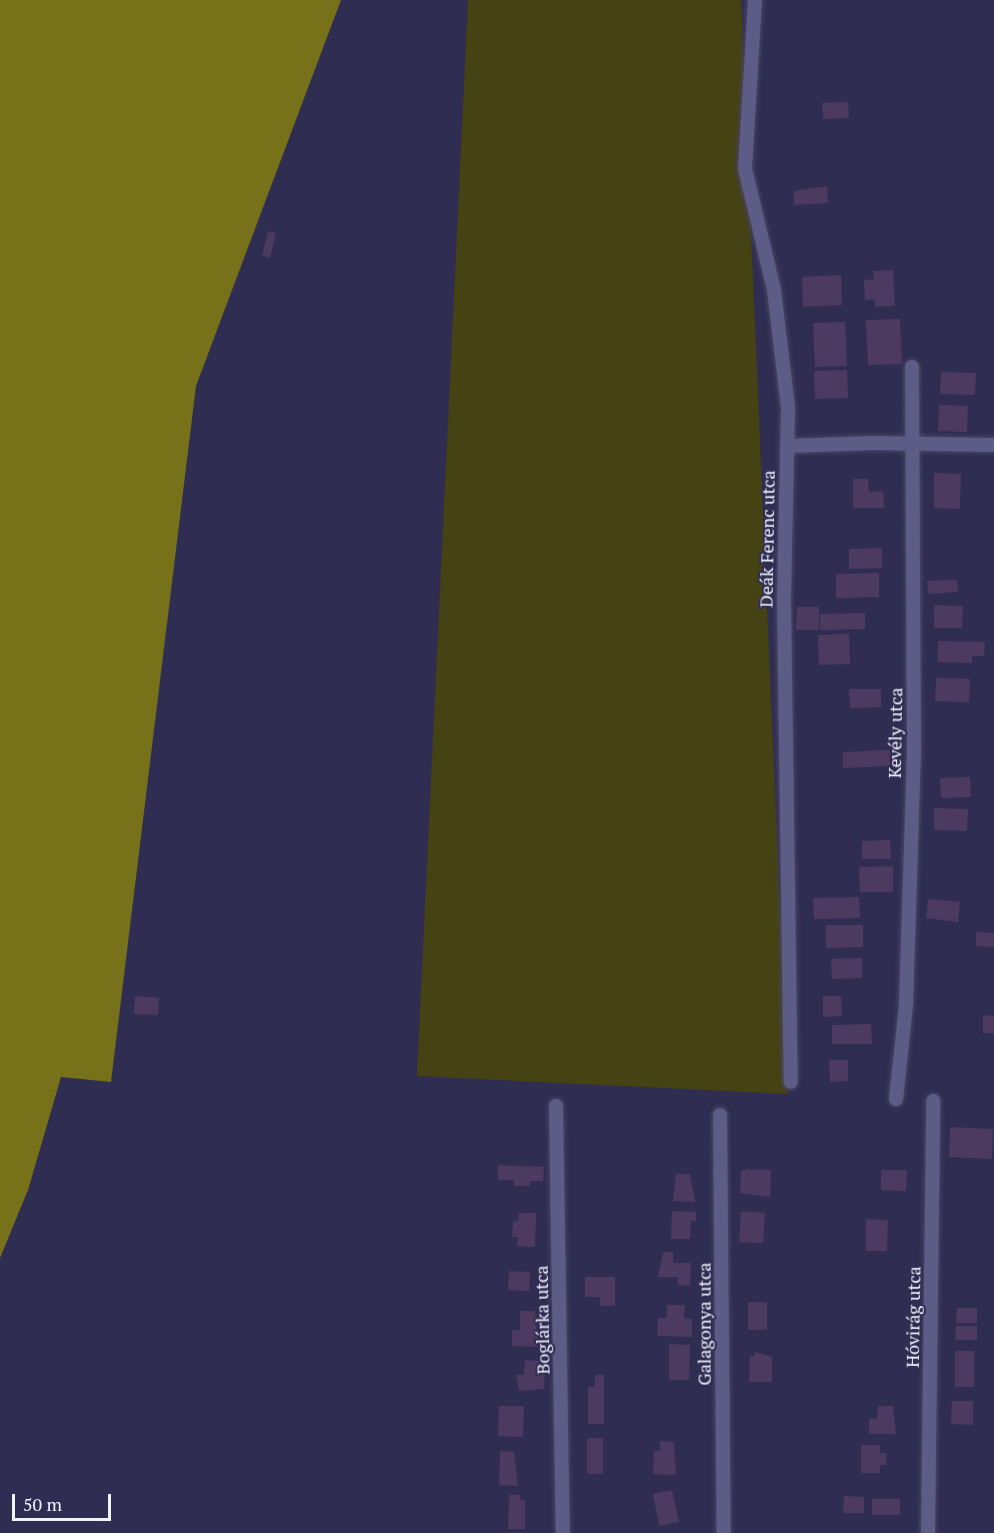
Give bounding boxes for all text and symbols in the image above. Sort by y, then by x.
street label: Deák Ferenc utca [755,470,779,608]
street label: Kevély utca [883,687,907,779]
street label: Galagonya utca [693,1262,715,1386]
street label: Boglárka utca [530,1265,554,1375]
street label: Hóvirág utca [901,1266,925,1368]
scale bar [15,1482,114,1520]
text: 50 m [23,1492,62,1516]

